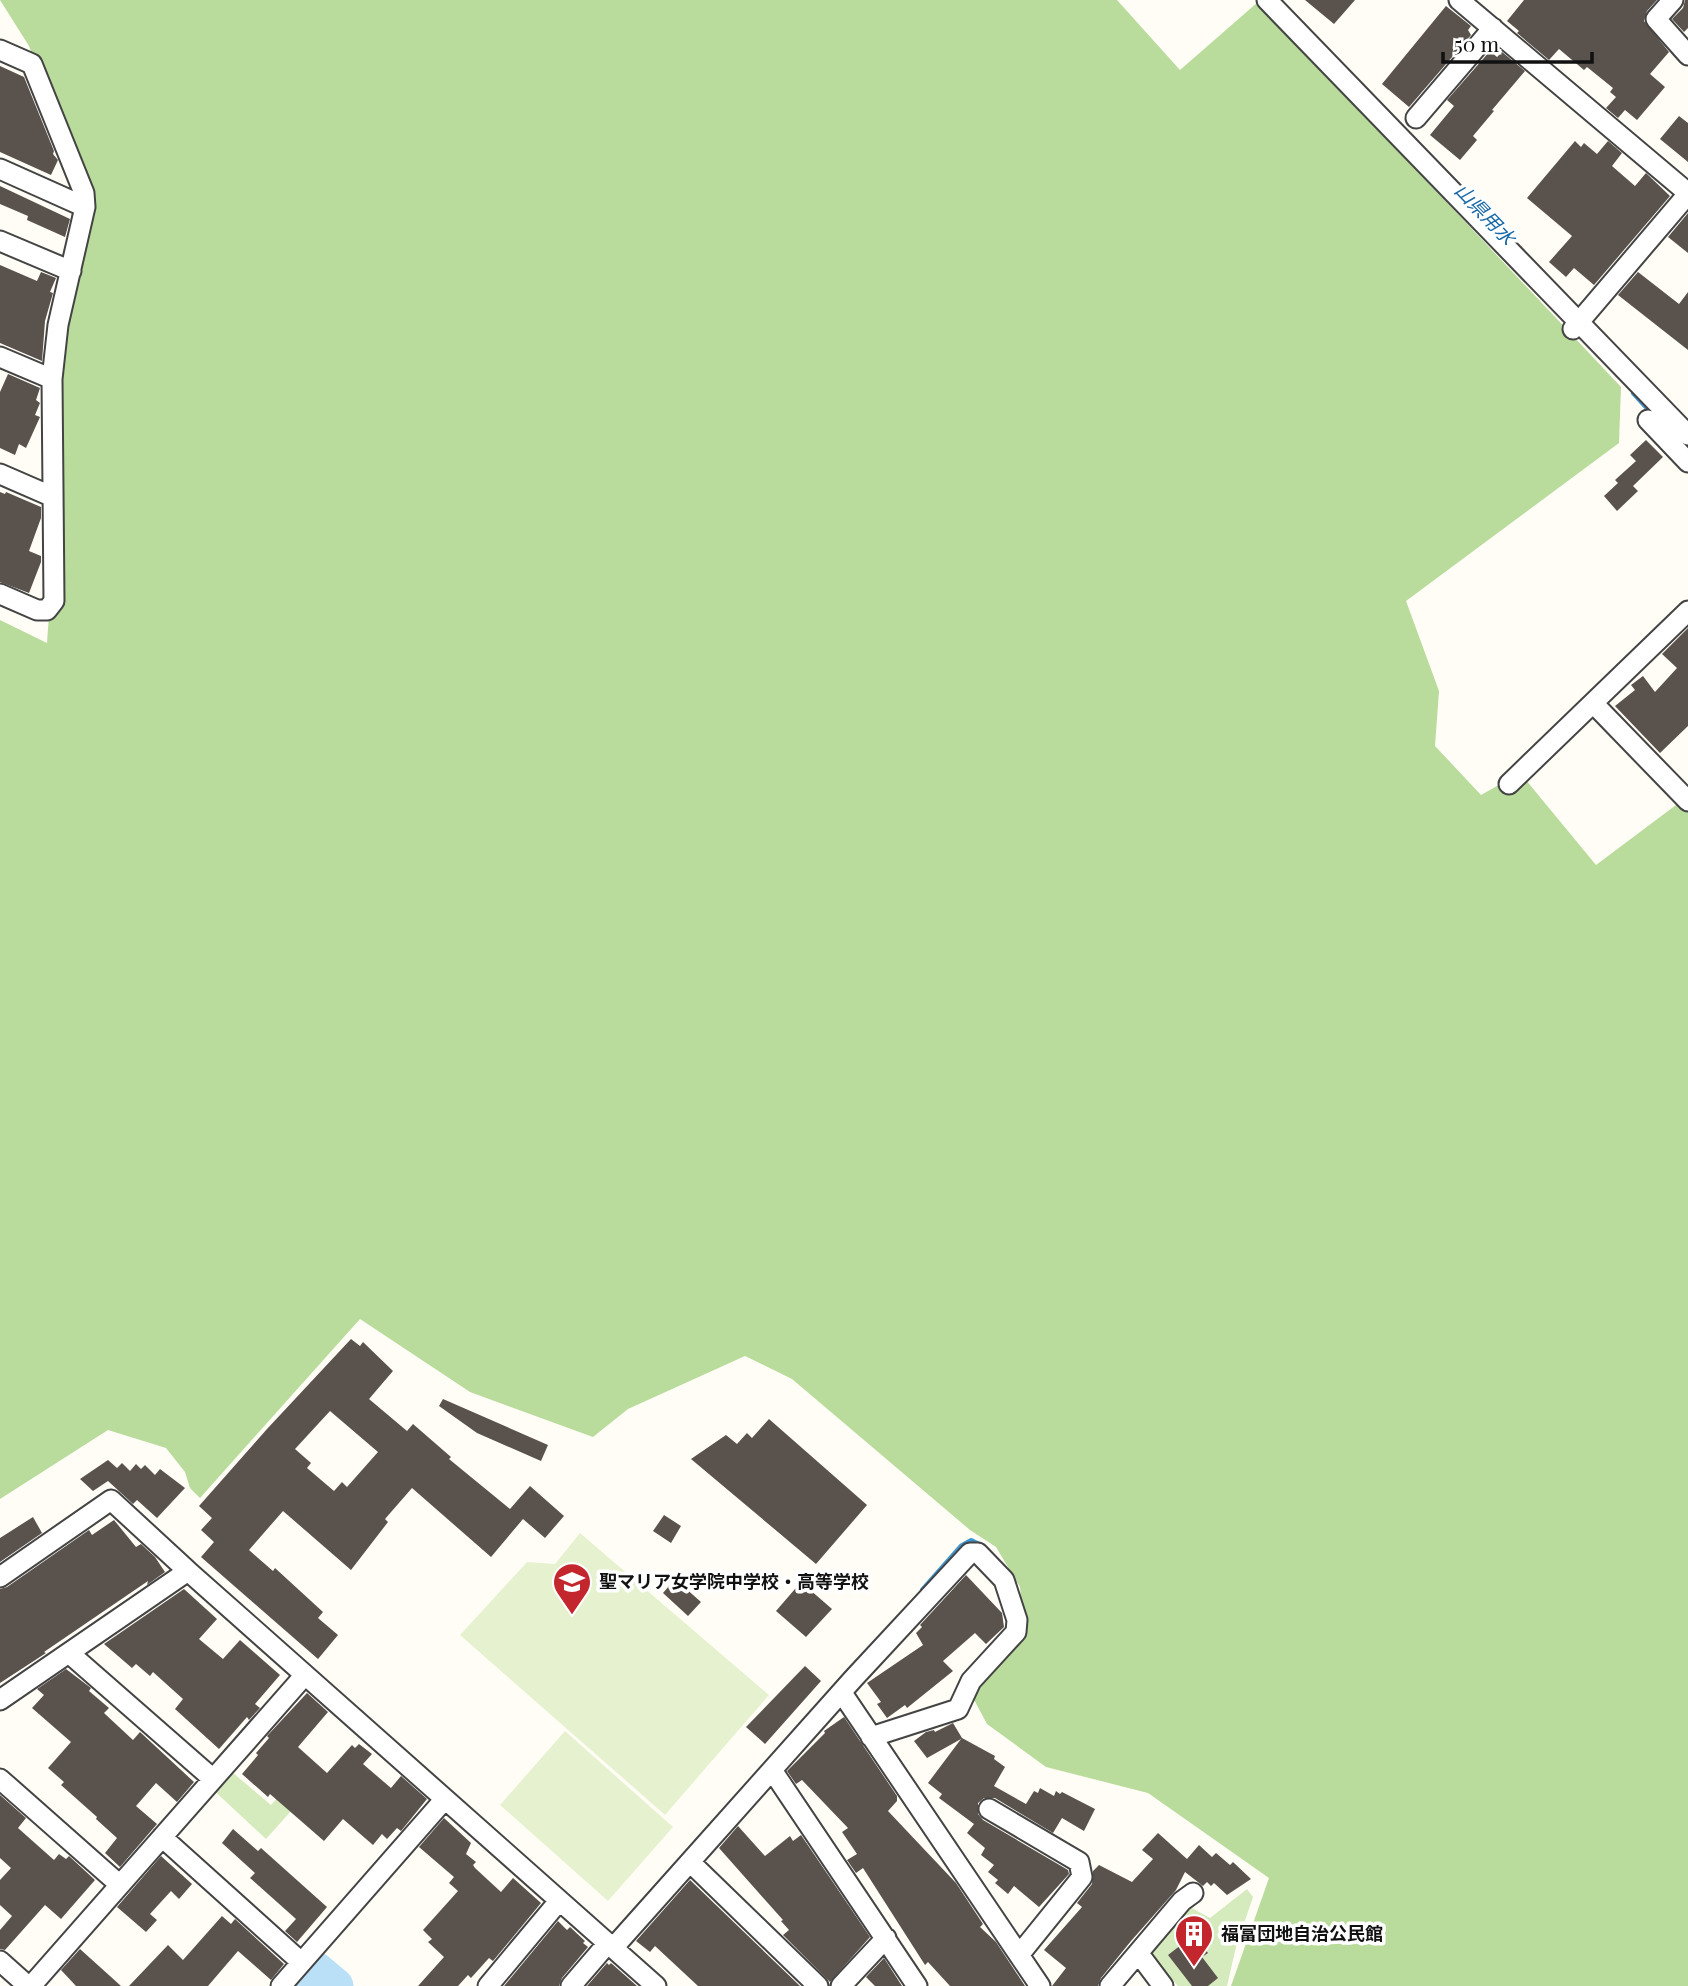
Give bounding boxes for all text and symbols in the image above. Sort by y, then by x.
scale bar [1443,21,1592,65]
text: 50 m [1454,29,1500,57]
water label: 山県用水 [1450,177,1523,251]
school or university icon: 聖マリア女学院中学校・高等学校 [551,1561,593,1616]
place label: 聖マリア女学院中学校・高等学校 [599,1569,869,1593]
building icon: 福富団地自治公民館 [1173,1913,1215,1968]
place label: 福富団地自治公民館 [1221,1921,1383,1945]

